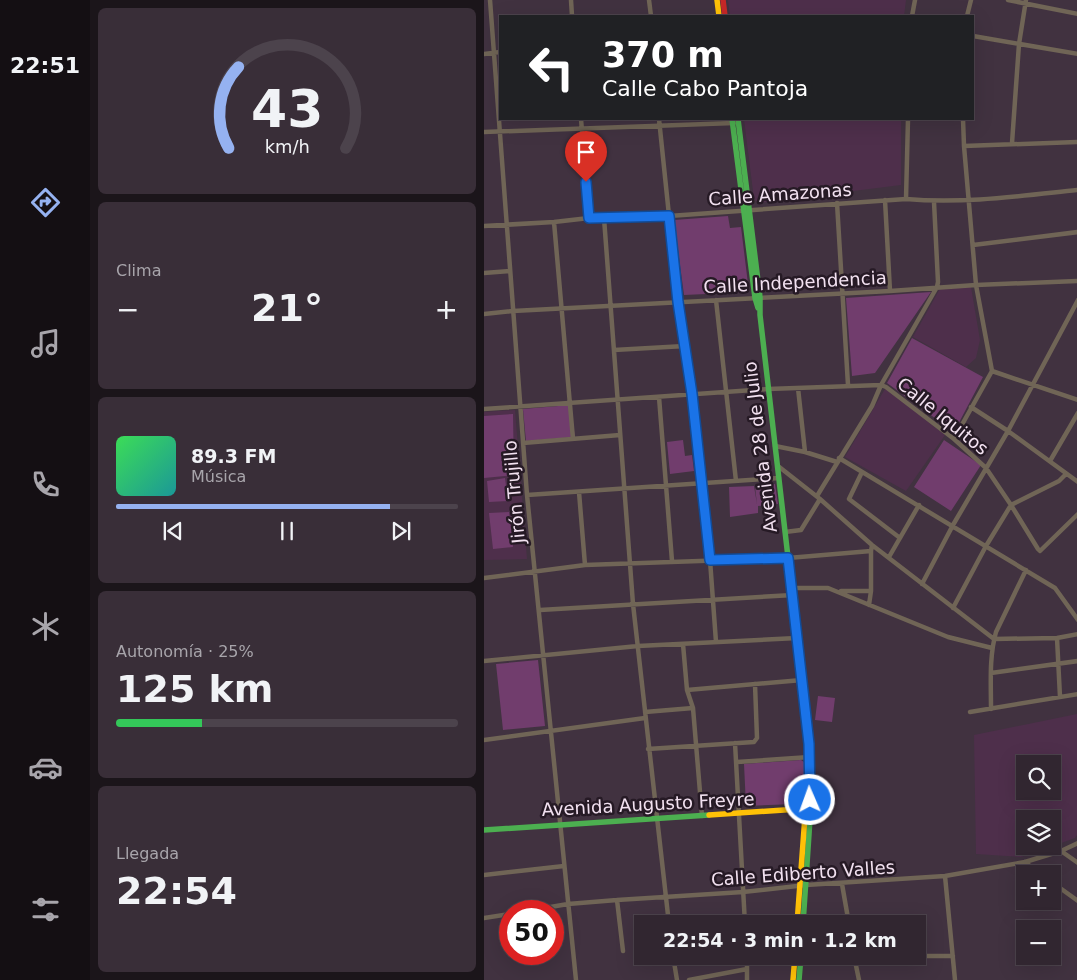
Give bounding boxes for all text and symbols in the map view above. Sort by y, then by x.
icon: left [519,35,584,100]
text: 370 m [602,35,724,75]
text: 22:51 [10,53,80,78]
text: Calle Cabo Pantoja [602,76,808,101]
text: 43 [251,79,323,139]
pin [565,131,607,182]
text: km/h [264,136,310,157]
icon: arrive [572,138,600,166]
street label: Calle Amazonas [708,179,852,209]
icon: directions [28,185,63,220]
text: Clima [116,261,161,280]
street label: Calle Independencia [703,267,887,297]
text: 21° [251,286,323,330]
text: − [116,293,139,326]
text: + [435,293,458,326]
icon: music [28,326,63,361]
street label: Avenida 28 de Julio [739,360,781,534]
street label: Calle Iquitos [893,373,993,459]
street label: Jirón Trujillo [499,439,529,546]
text: 89.3 FM [191,445,276,467]
icon: phone [28,467,63,502]
text: Música [191,467,246,486]
icon: previous [159,517,187,545]
icon: pause [273,517,301,545]
icon: next [387,517,415,545]
icon: climate [28,609,63,644]
text: Autonomía · 25% [116,642,254,661]
text: 125 km [116,667,273,711]
icon: car [28,750,63,785]
map controls [1016,755,1061,965]
button: search [1016,755,1061,800]
position arrow [783,773,835,825]
street label: Avenida Augusto Freyre [541,788,755,820]
button: layers [1016,810,1061,855]
text: Llegada [116,844,179,863]
street label: Calle Ediberto Valles [710,856,896,890]
button: + [1016,865,1061,910]
text: 22:54 [116,869,237,913]
icon: filters [28,892,63,927]
speed limit sign: 50 [499,900,564,965]
button: − [1016,920,1061,965]
text: 22:54 · 3 min · 1.2 km [663,929,897,951]

